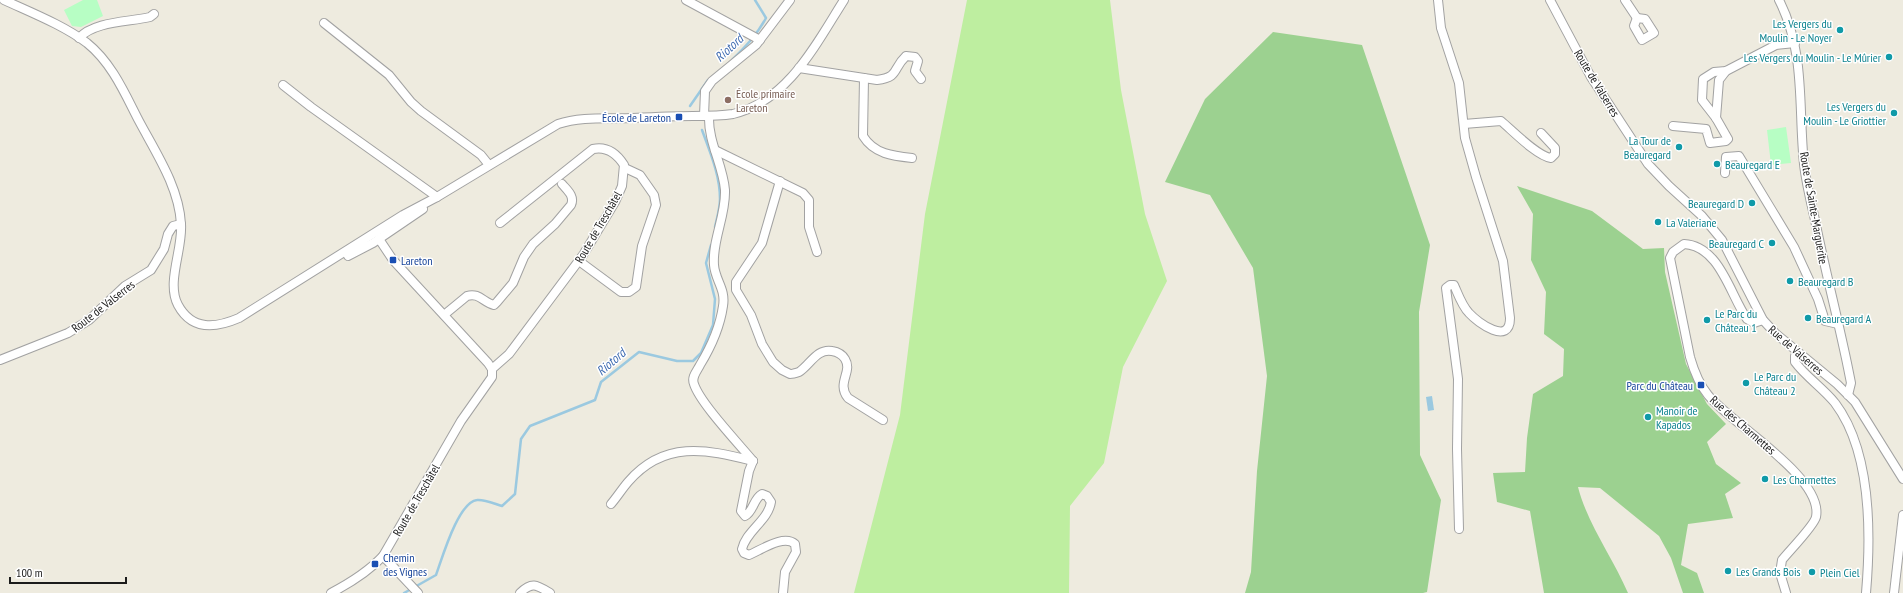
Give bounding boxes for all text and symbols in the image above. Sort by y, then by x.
place label: Les Vergers du Moulin - Le Noyer [1759,16,1833,45]
marker: Les Vergers du Moulin - Le Noyer [1835,25,1845,35]
water label: Riotord [711,29,749,65]
street label: Route de Valserres [1571,47,1623,119]
place label: Les Vergers du Moulin - Le Mûrier [1744,50,1882,65]
marker: Les Vergers du Moulin - Le Mûrier [1884,52,1894,62]
place label: École primaire Lareton [736,86,795,115]
marker: École primaire Lareton [723,95,733,105]
place label: Les Vergers du Moulin - Le Griottier [1803,99,1887,128]
marker: Les Vergers du Moulin - Le Griottier [1889,108,1899,118]
place label: École de Lareton [602,110,671,125]
marker: École de Lareton [674,112,684,122]
place label: La Tour de Beauregard [1624,133,1671,162]
marker: La Tour de Beauregard [1674,142,1684,152]
street label: Route de Sainte-Marguerite [1797,151,1831,265]
place label: Beauregard E [1725,157,1780,172]
marker: Beauregard E [1712,159,1722,169]
street label: Route de Treschâtel [571,188,625,266]
place label: Beauregard D [1688,196,1744,211]
marker: Beauregard D [1747,198,1757,208]
place label: La Valeriane [1666,215,1716,230]
marker: La Valeriane [1653,217,1663,227]
place label: Beauregard C [1709,236,1764,251]
marker: Beauregard C [1767,238,1777,248]
place label: Lareton [401,253,433,268]
marker: Lareton [388,255,398,265]
place label: Beauregard B [1798,274,1854,289]
marker: Beauregard B [1785,276,1795,286]
street label: Route de Valserres [68,277,138,335]
place label: Le Parc du Château 1 [1715,306,1757,335]
place label: Beauregard A [1816,311,1871,326]
marker: Beauregard A [1803,313,1813,323]
marker: Le Parc du Château 1 [1702,315,1712,325]
street label: Rue de Valserres [1765,322,1827,378]
water label: Riotord [593,343,631,379]
place label: Le Parc du Château 2 [1754,369,1796,398]
place label: Parc du Château [1627,378,1693,393]
marker: Le Parc du Château 2 [1741,378,1751,388]
marker: Parc du Château [1696,380,1706,390]
street label: Rue des Charmettes [1707,392,1779,458]
place label: Manoir de Kapados [1656,403,1698,432]
marker: Manoir de Kapados [1643,412,1653,422]
street label: Route de Treschâtel [389,461,443,539]
place label: Les Charmettes [1773,472,1836,487]
marker: Les Charmettes [1760,474,1770,484]
place label: Chemin des Vignes [383,550,427,579]
scale bar [10,559,126,585]
marker: Chemin des Vignes [370,559,380,569]
place label: Les Grands Bois [1736,564,1801,579]
text: 100 m [16,565,43,580]
place label: Plein Ciel [1820,565,1860,580]
marker: Les Grands Bois [1723,566,1733,576]
marker: Plein Ciel [1807,567,1817,577]

